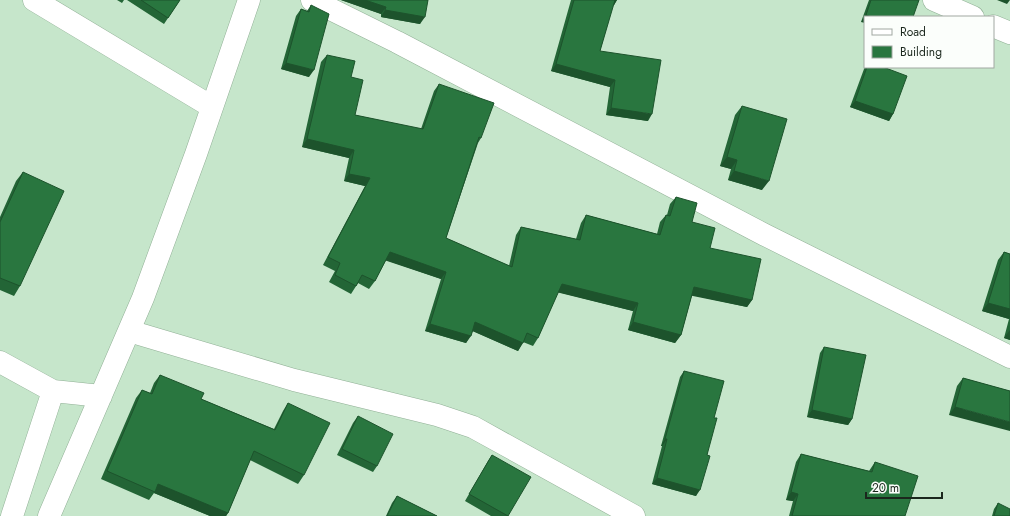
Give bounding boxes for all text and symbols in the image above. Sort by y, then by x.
legend [864,16,994,68]
text: Road [900,23,926,41]
text: Building [900,43,942,61]
scale bar [866,474,942,500]
text: 20 m [872,479,899,497]

